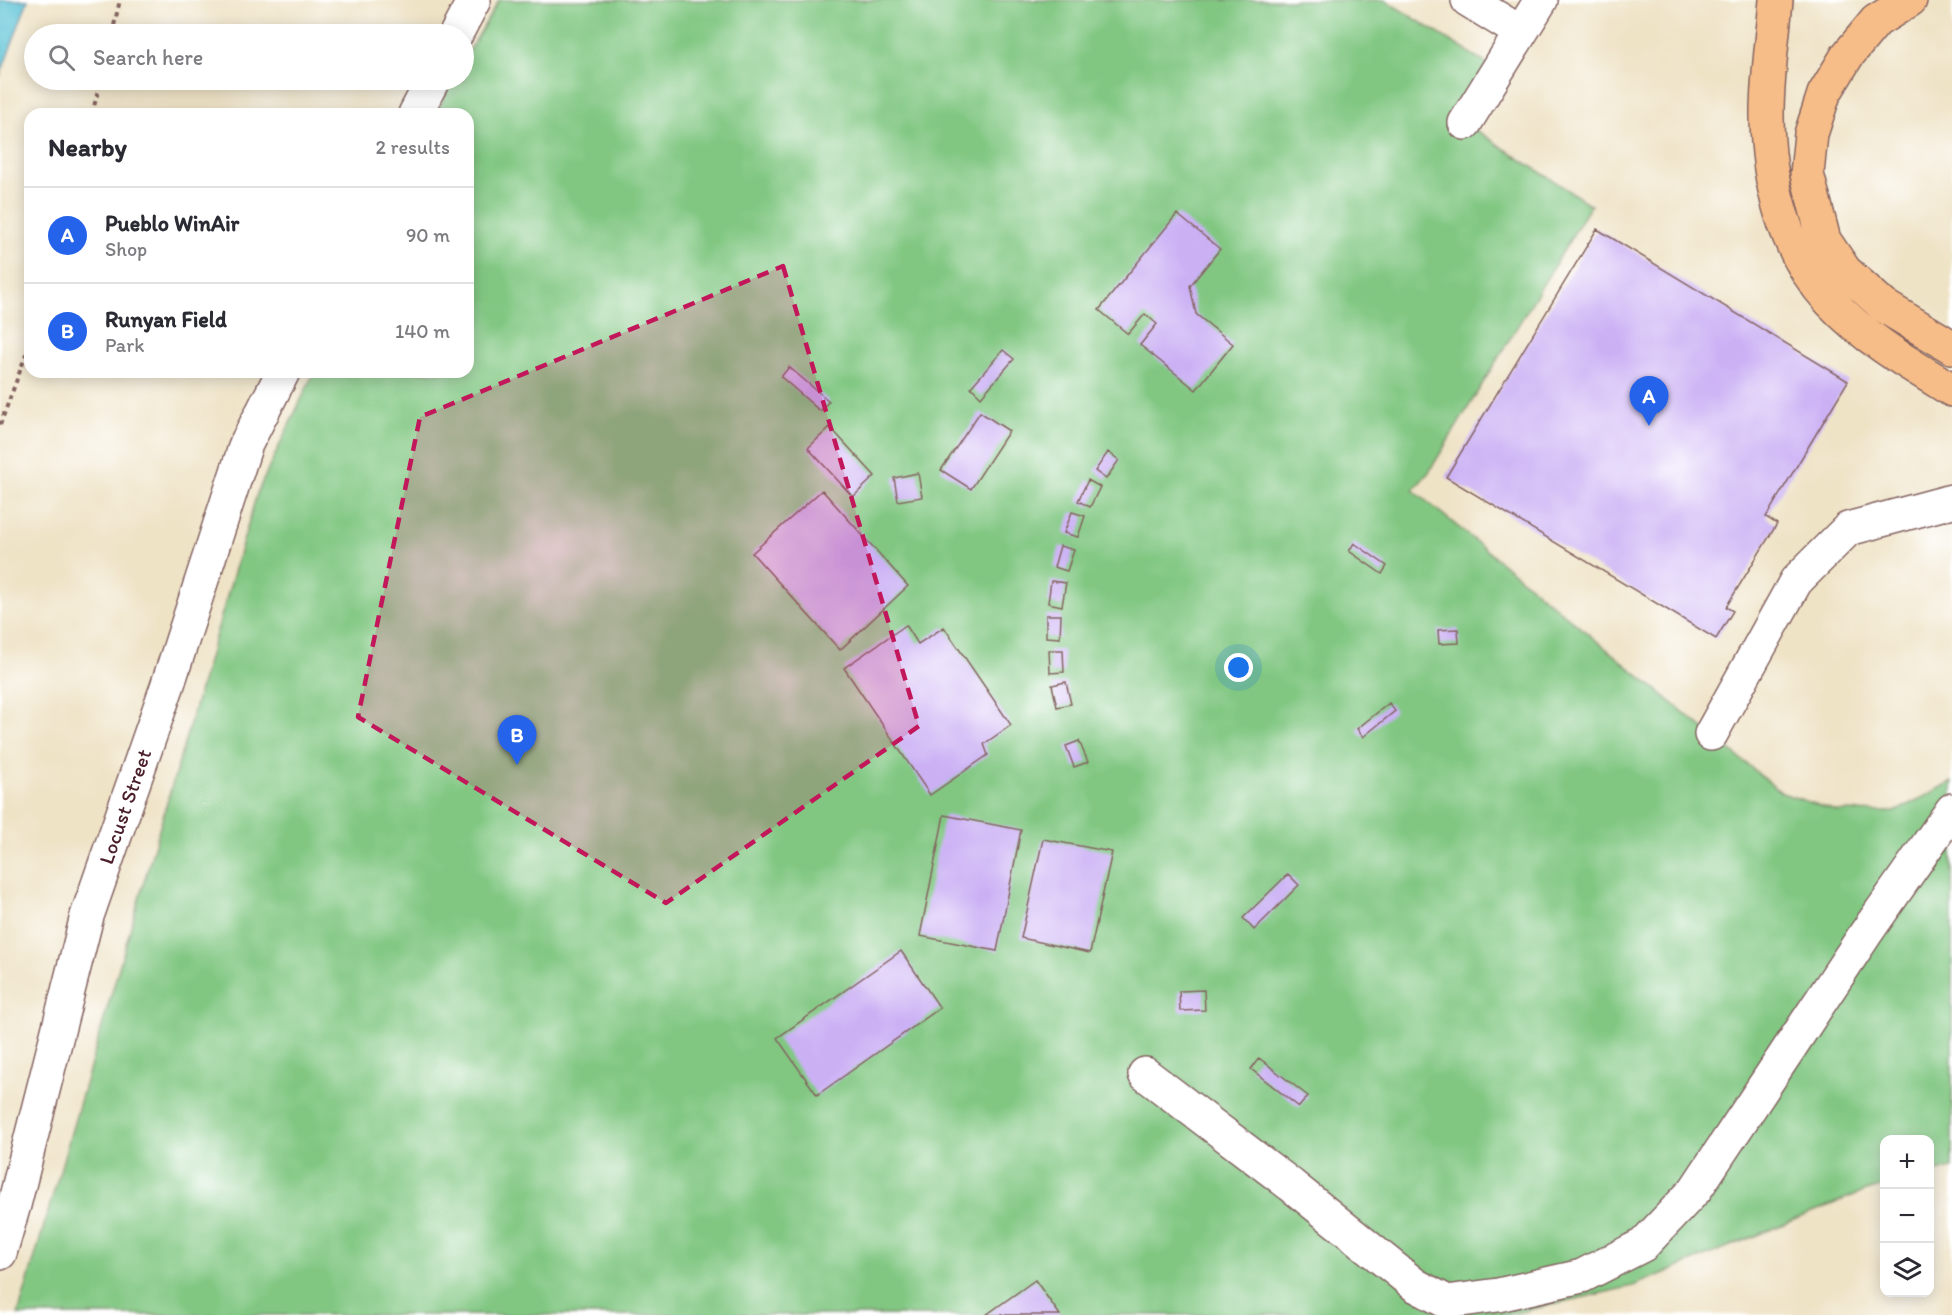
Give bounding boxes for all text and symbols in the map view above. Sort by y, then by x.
search box [24,24,474,90]
icon: search [45,41,78,74]
text: Search here [93,44,203,71]
text: Nearby [48,131,127,163]
text: 2 results [376,135,450,159]
text: Pueblo WinAir [105,210,239,237]
text: A [61,223,74,247]
text: 90 m [406,223,450,247]
text: Shop [105,237,147,261]
text: Runyan Field [105,306,227,333]
text: B [61,319,74,343]
text: 140 m [395,319,450,343]
text: Park [105,333,144,357]
pin: A [1630,376,1668,426]
your location [1224,653,1253,682]
pin: B [498,716,536,765]
street label: Locust Street [93,745,156,867]
map controls [1880,1135,1934,1297]
button: + [1880,1135,1934,1189]
button: − [1880,1189,1934,1243]
button: layers [1880,1243,1934,1297]

